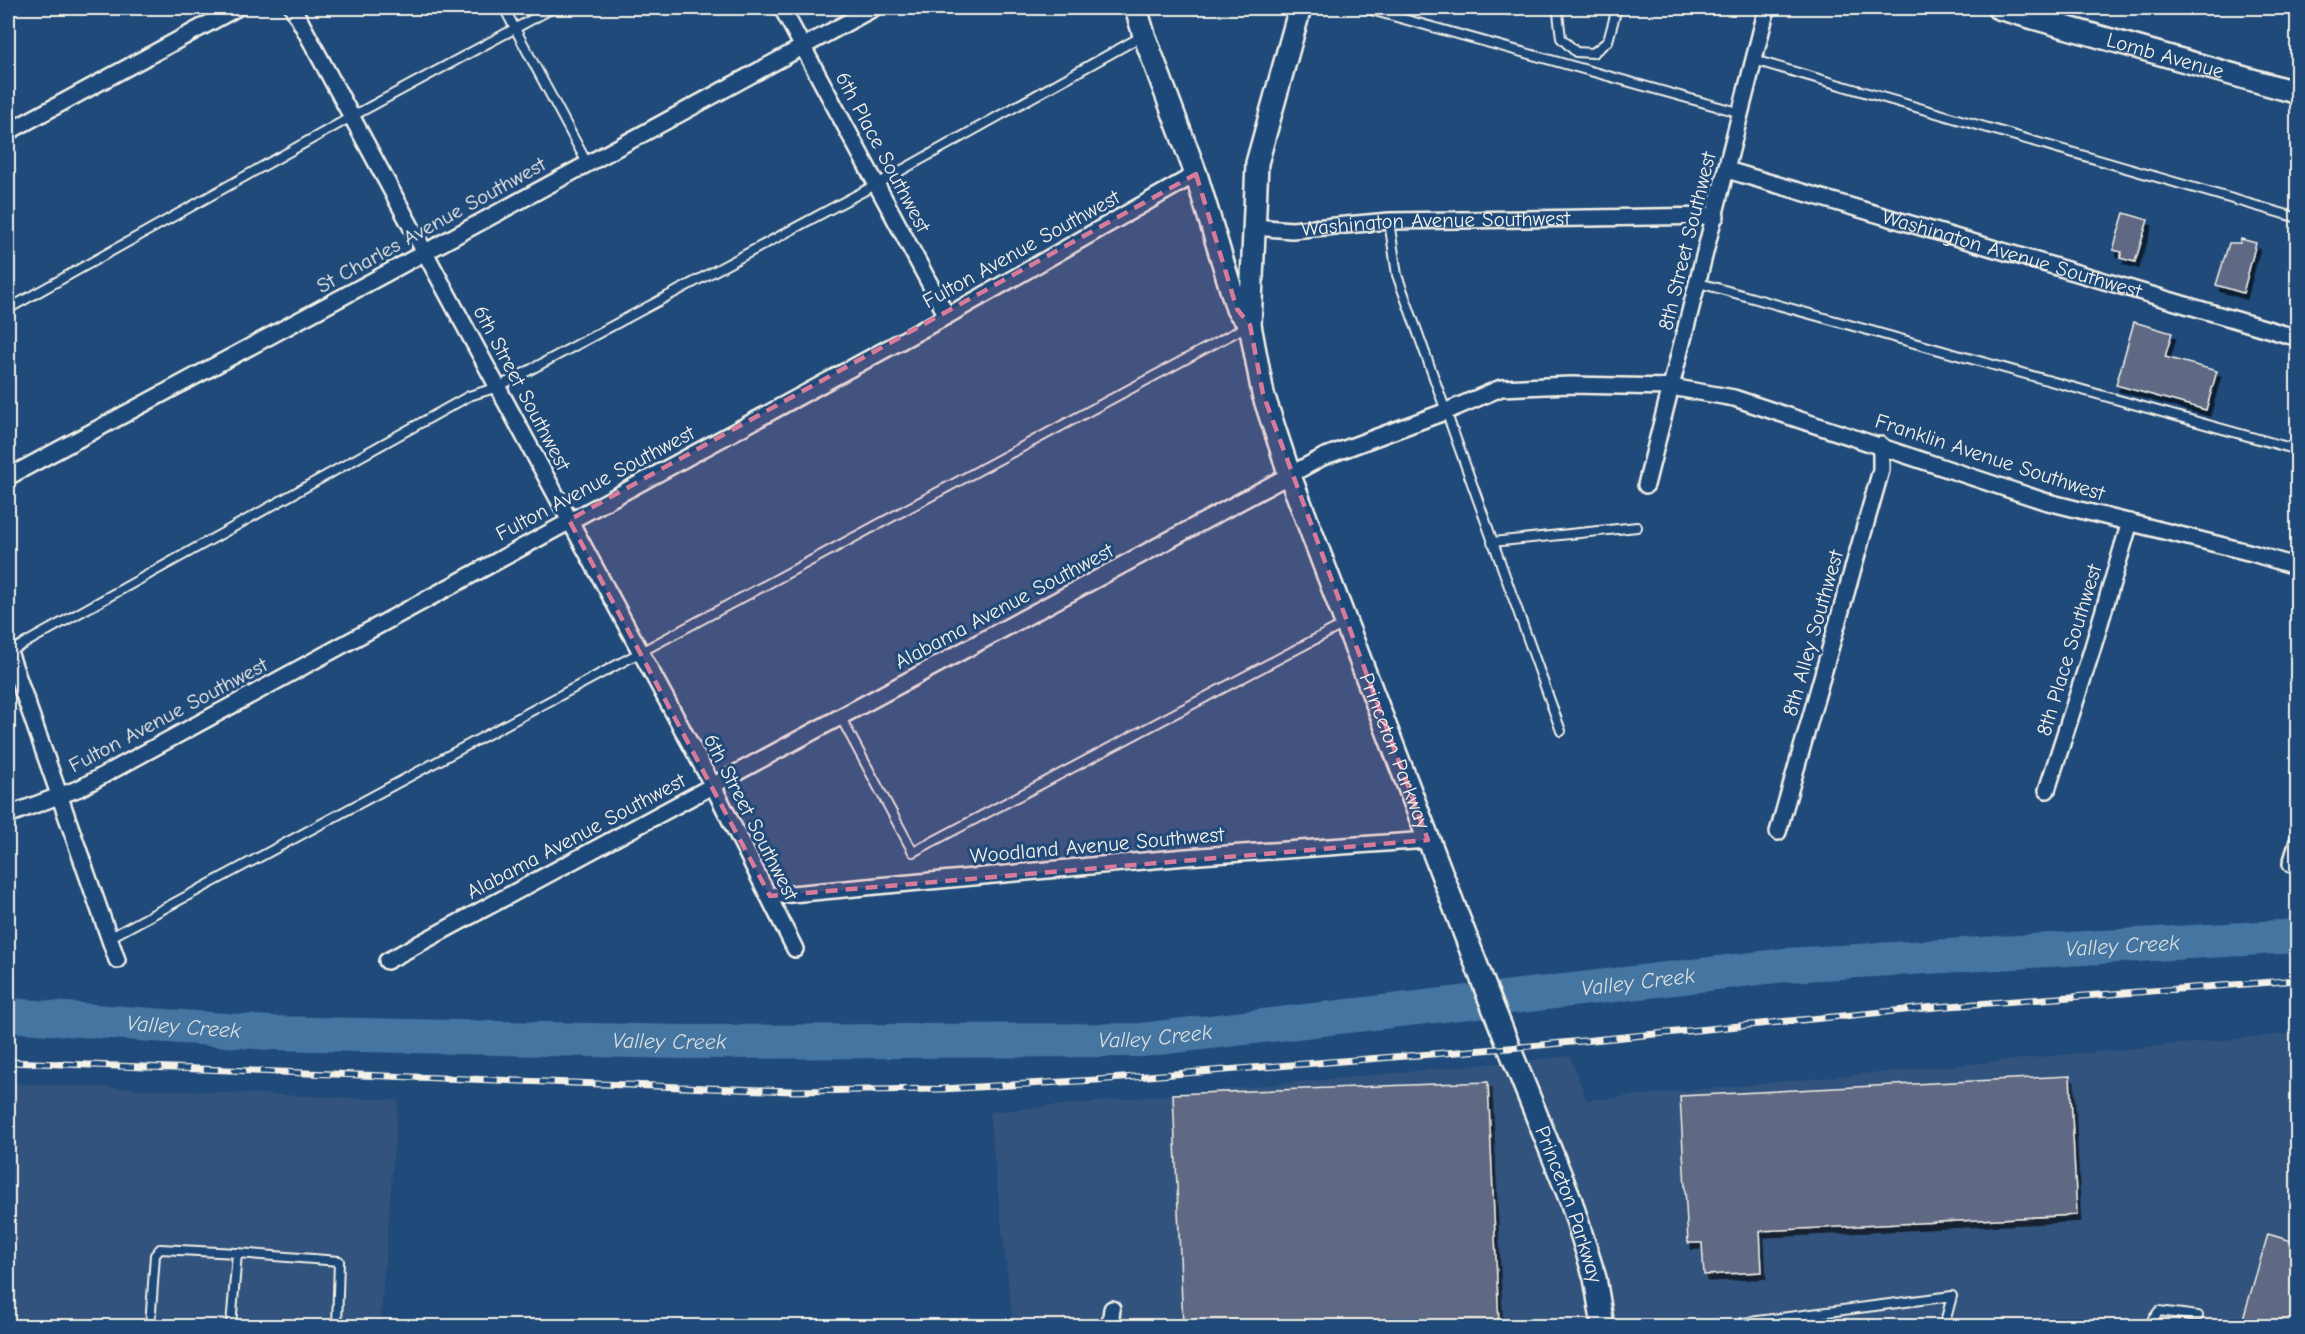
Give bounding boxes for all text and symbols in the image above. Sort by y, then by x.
street label: Lomb Avenue [2104,27,2227,83]
street label: 6th Place Southwest [830,67,936,237]
street label: 8th Street Southwest [1653,148,1721,333]
street label: St Charles Avenue Southwest [312,152,550,298]
street label: Fulton Avenue Southwest [918,184,1125,313]
street label: Washington Avenue Southwest [1879,204,2146,304]
street label: Washington Avenue Southwest [1300,206,1571,241]
street label: 6th Street Southwest [468,301,576,475]
street label: Franklin Avenue Southwest [1872,409,2109,506]
street label: Fulton Avenue Southwest [491,420,699,546]
street label: Alabama Avenue Southwest [891,538,1118,674]
street label: 8th Alley Southwest [1778,546,1848,719]
street label: 8th Place Southwest [2031,560,2107,739]
street label: Fulton Avenue Southwest [64,652,272,778]
street label: Princeton Parkway [1354,670,1436,833]
street label: 6th Street Southwest [699,730,804,905]
street label: Alabama Avenue Southwest [463,768,690,904]
street label: Woodland Avenue Southwest [969,822,1226,868]
water label: Valley Creek [2065,930,2181,962]
water label: Valley Creek [1580,963,1697,1002]
water label: Valley Creek [126,1010,242,1044]
water label: Valley Creek [1098,1019,1214,1053]
water label: Valley Creek [612,1027,727,1055]
street label: Princeton Parkway [1530,1122,1608,1286]

